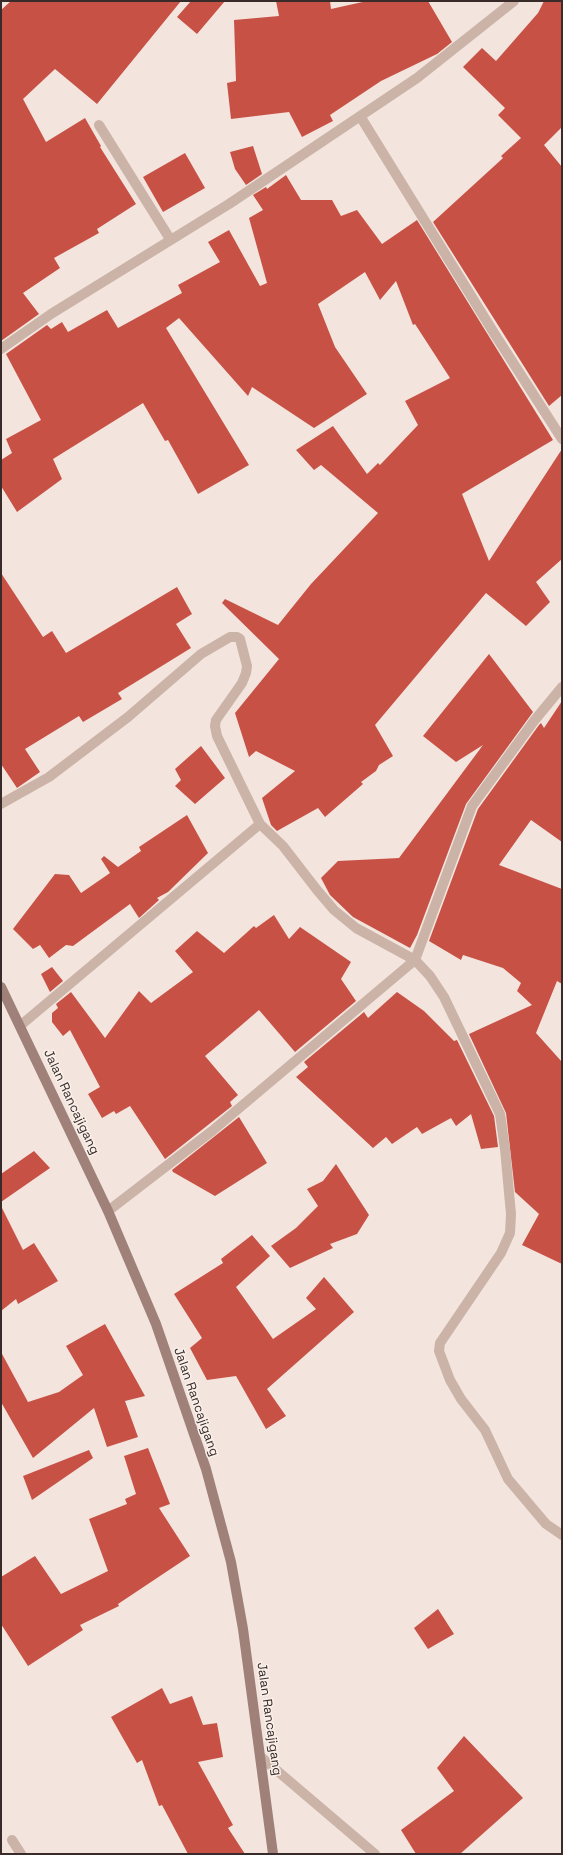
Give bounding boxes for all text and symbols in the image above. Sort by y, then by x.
street label: Jalan Rancajigang [40,1047,102,1157]
street label: Jalan Rancajigang [170,1345,222,1459]
street label: Jalan Rancajigang [253,1661,285,1777]

